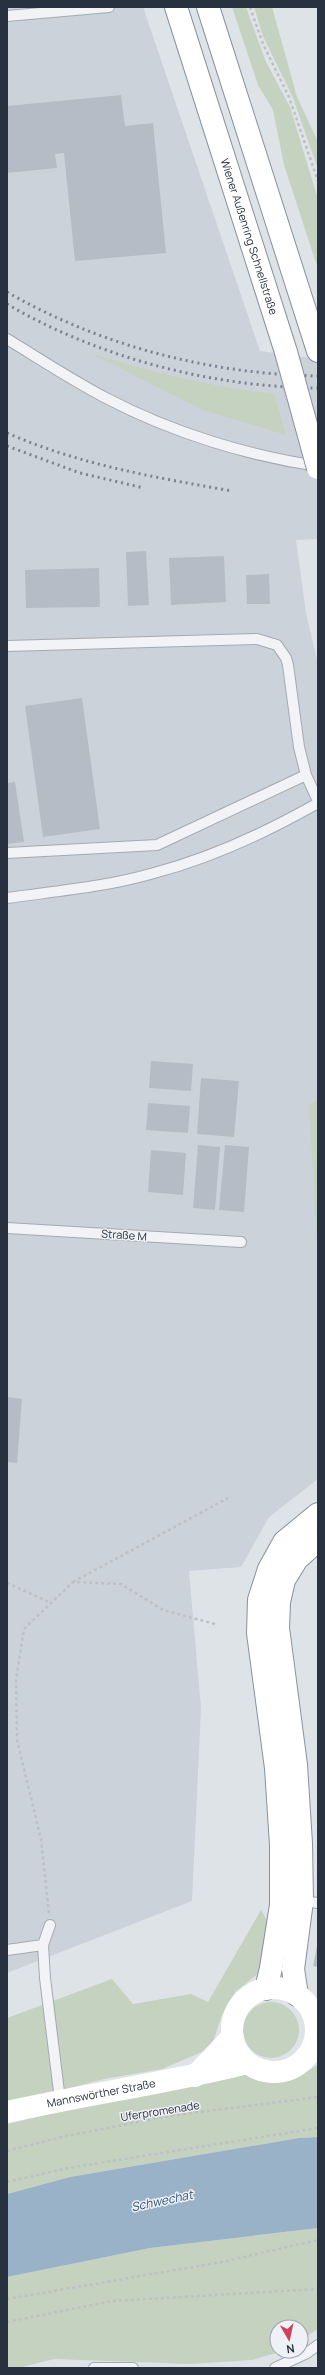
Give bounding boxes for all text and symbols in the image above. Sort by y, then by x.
street label: Wiener Außenring Schnellstraße [218,156,282,317]
street label: Straße M [101,1225,147,1244]
street label: Mannswörther Straße [45,2075,157,2110]
street label: Uferpromenade [119,2097,201,2124]
water label: Schwechat [130,2185,195,2215]
north arrow [269,2319,309,2359]
text: N [285,2341,296,2357]

